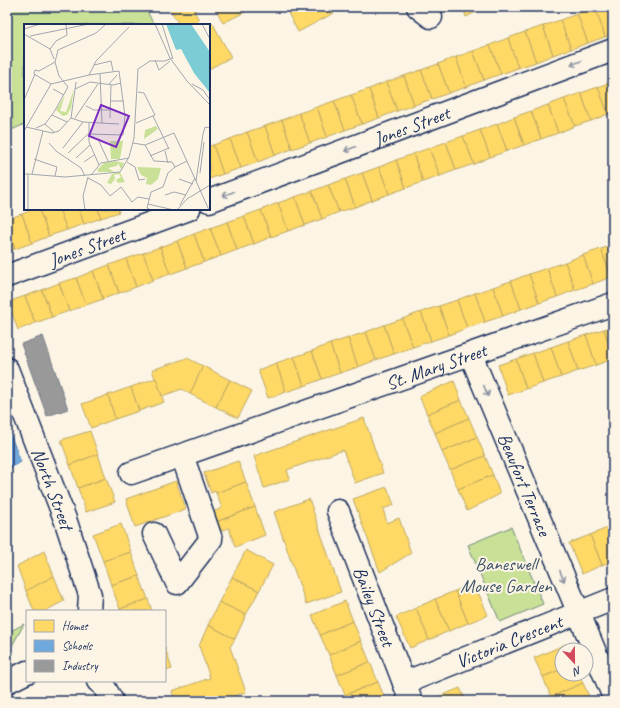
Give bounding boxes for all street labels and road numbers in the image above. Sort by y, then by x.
street label: Jones Street [369,101,455,152]
street label: Jones Street [45,222,130,273]
street label: St. Mary Street [382,338,491,396]
street label: Beaufort Terrace [492,430,557,541]
street label: North Street [26,445,79,535]
street label: Bailey Street [348,563,400,651]
street label: Victoria Crescent [453,609,568,674]

